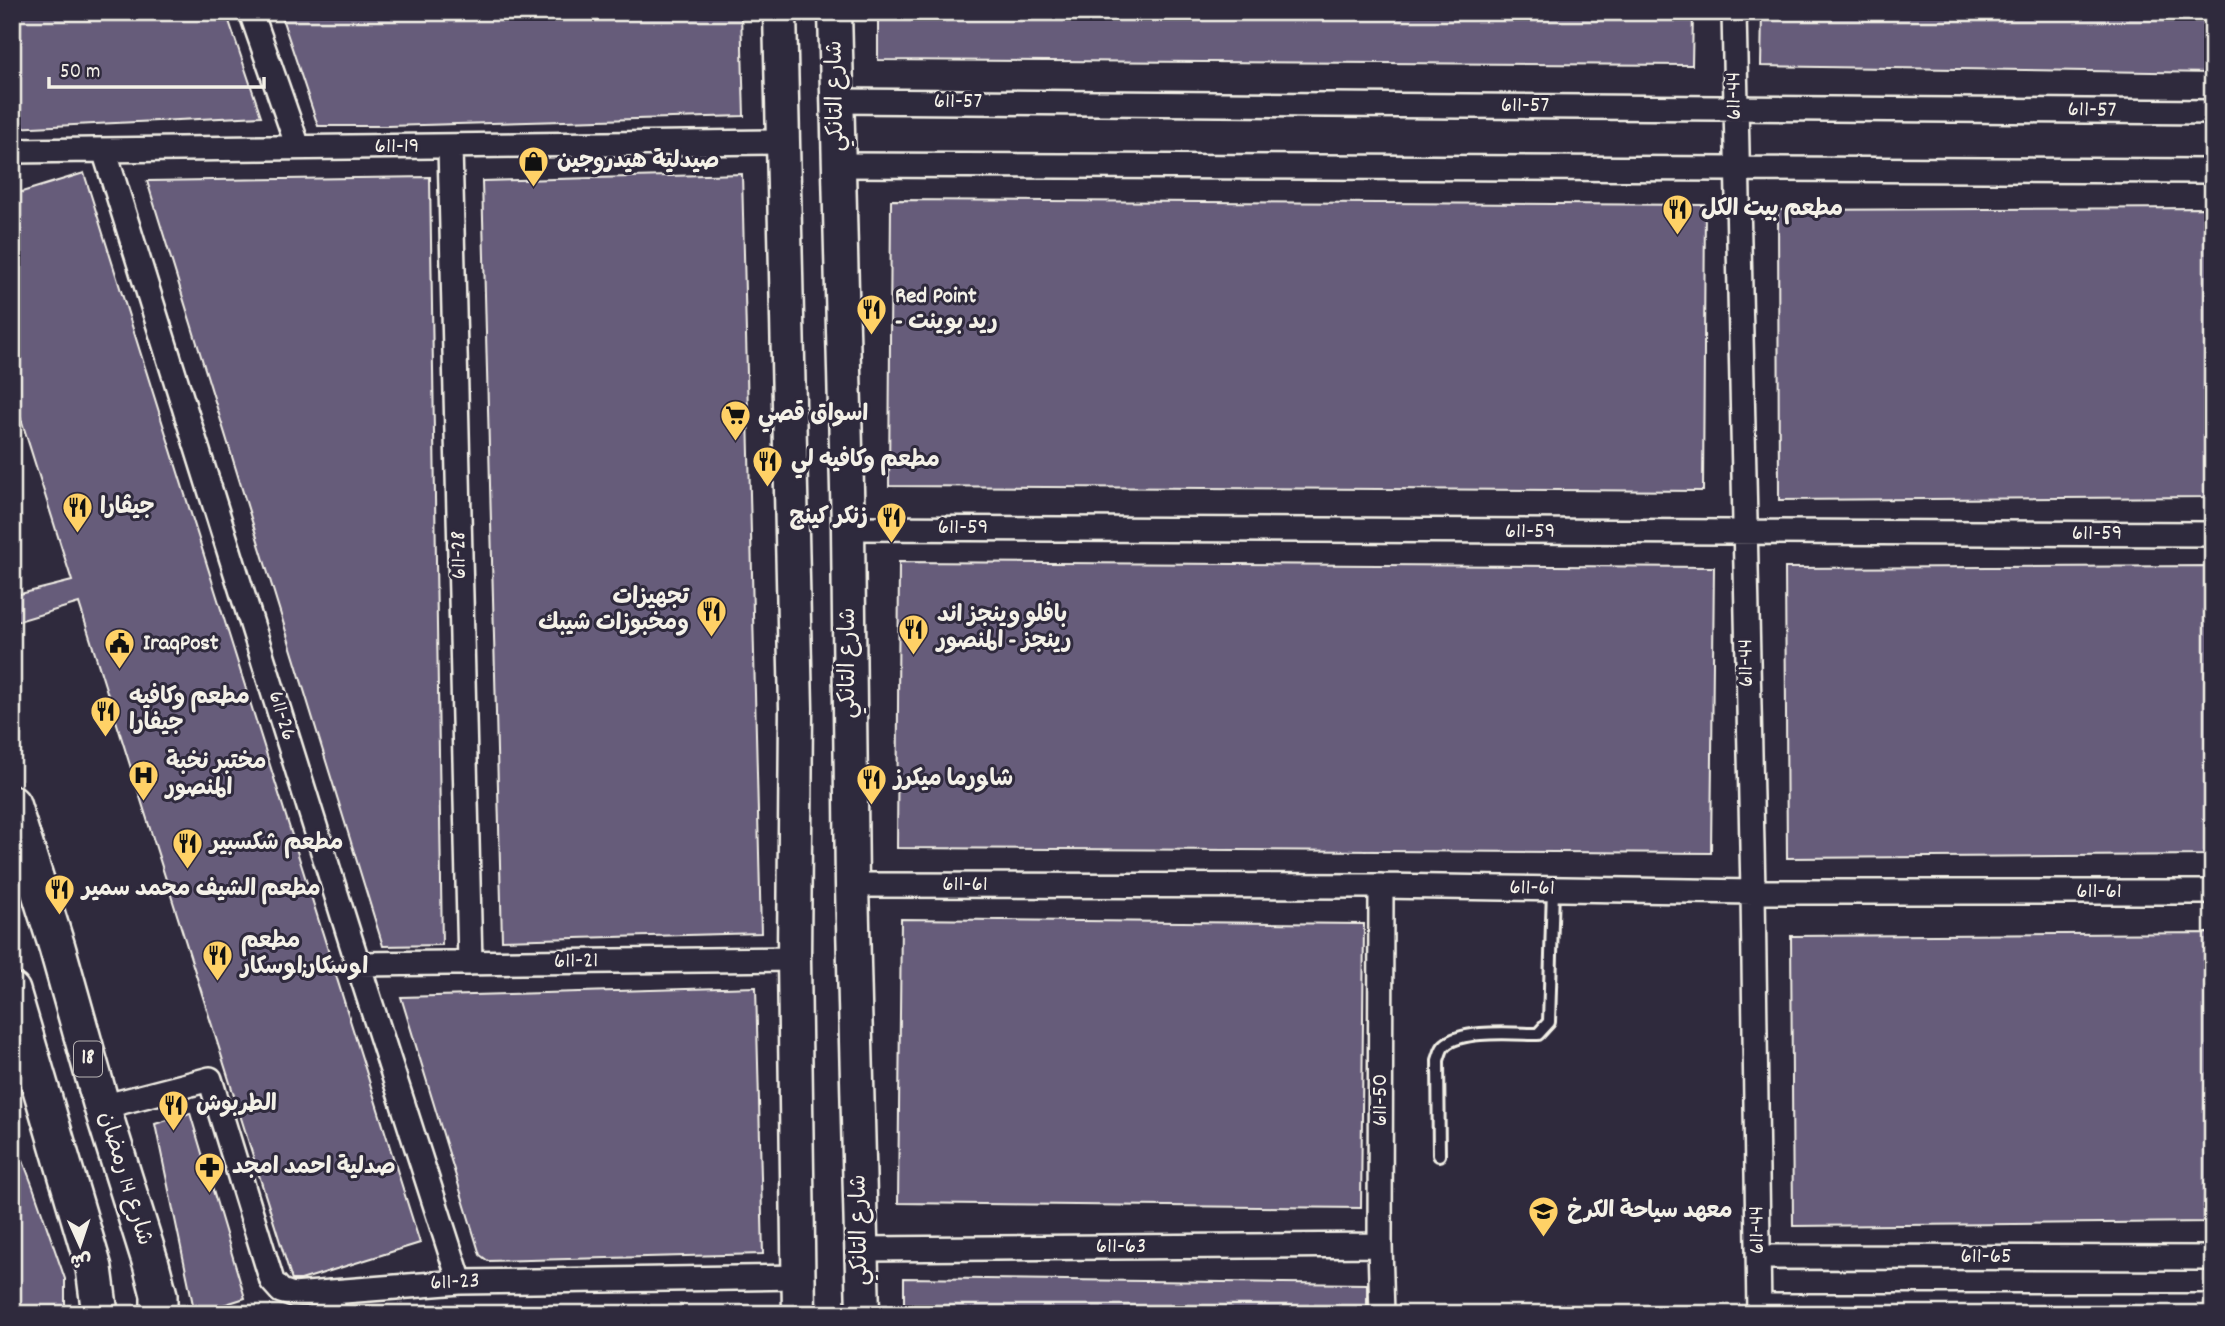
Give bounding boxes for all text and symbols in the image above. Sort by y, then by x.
street label: شارع التانكي [820,40,855,152]
scale bar [49,46,264,90]
text: 50 m [60,58,100,88]
street label: 611-44 [1718,72,1752,120]
street label: 611-57 [934,86,982,119]
street label: 611-57 [1501,90,1549,123]
street label: 611-57 [2067,94,2117,128]
street label: 611-19 [375,131,419,164]
shop icon: صيدلية هيدروجين [517,145,551,189]
place label: صيدلية هيدروجين [557,146,719,179]
restaurant icon: مطعم بيت الكل [1661,193,1695,237]
place label: مطعم بيت الكل [1701,194,1843,227]
place label: Red Point - ريد بوينت [895,281,998,340]
restaurant icon: Red Point - ريد بوينت [855,293,889,337]
supermarket icon: اسواق قصي [718,398,752,442]
place label: اسواق قصي [758,399,868,433]
restaurant icon: مطعم وكافيه لي [751,444,785,488]
place label: مطعم وكافيه لي [791,445,940,479]
restaurant icon: جيڤارا [60,491,94,535]
place label: جيڤارا [100,492,155,525]
restaurant icon: زنكر كينج [874,501,908,545]
place label: زنكر كينج [789,502,868,535]
street label: 611-59 [938,512,988,545]
street label: 611-59 [1505,516,1555,549]
street label: 611-59 [2072,518,2122,551]
street label: 611-28 [443,530,477,580]
place label: تجهيزات ومخبوزات شيبك [538,582,690,641]
restaurant icon: تجهيزات ومخبوزات شيبك [695,594,729,638]
place label: بافلو وينجز اند رينجز - المنصور [935,600,1071,659]
street label: شارع التانكي [833,607,867,719]
restaurant icon: بافلو وينجز اند رينجز - المنصور [897,612,931,656]
public building icon: IraqPost [103,627,137,671]
place label: IraqPost [143,628,219,661]
street label: 611-44 [1730,639,1764,687]
place label: مطعم وكافيه جيفارا [129,682,250,741]
street label: 611-26 [258,687,304,745]
restaurant icon: مطعم وكافيه جيفارا [89,694,123,738]
place label: مختبر نخبة المنصور [164,747,266,806]
hospital icon: مختبر نخبة المنصور [126,759,160,803]
restaurant icon: شاورما ميكرز [854,763,888,807]
place label: شاورما ميكرز [892,764,1013,797]
restaurant icon: مطعم شكسبير [170,827,204,871]
place label: مطعم شكسبير [208,828,343,861]
street label: 611-61 [942,869,988,902]
street label: 611-61 [1509,872,1555,906]
restaurant icon: مطعم الشيف محمد سمير [42,873,76,917]
place label: مطعم الشيف محمد سمير [80,874,321,907]
street label: 611-61 [2076,876,2122,909]
place label: مطعم اوسكار;اوسكار [239,926,368,985]
restaurant icon: مطعم اوسكار;اوسكار [201,938,235,982]
street label: 611-21 [554,945,598,979]
road number: 18 [74,1042,102,1076]
street label: 611-50 [1365,1074,1398,1126]
restaurant icon: الطربوش [156,1088,190,1132]
place label: الطربوش [196,1089,277,1122]
street label: شارع 14 رمضان [88,1108,160,1250]
pharmacy icon: صدلية احمد امجد [192,1151,226,1195]
place label: صدلية احمد امجد [232,1152,396,1185]
street label: شارع التانكي [844,1174,879,1286]
school or university icon: معهد سياحة الكرخ [1527,1195,1561,1239]
place label: معهد سياحة الكرخ [1567,1196,1733,1229]
street label: 611-44 [1741,1206,1775,1254]
north arrow [46,1210,116,1280]
street label: 611-63 [1096,1231,1146,1264]
street label: 611-65 [1960,1241,2012,1274]
text: ش [69,1244,92,1273]
street label: 611-23 [429,1265,481,1301]

